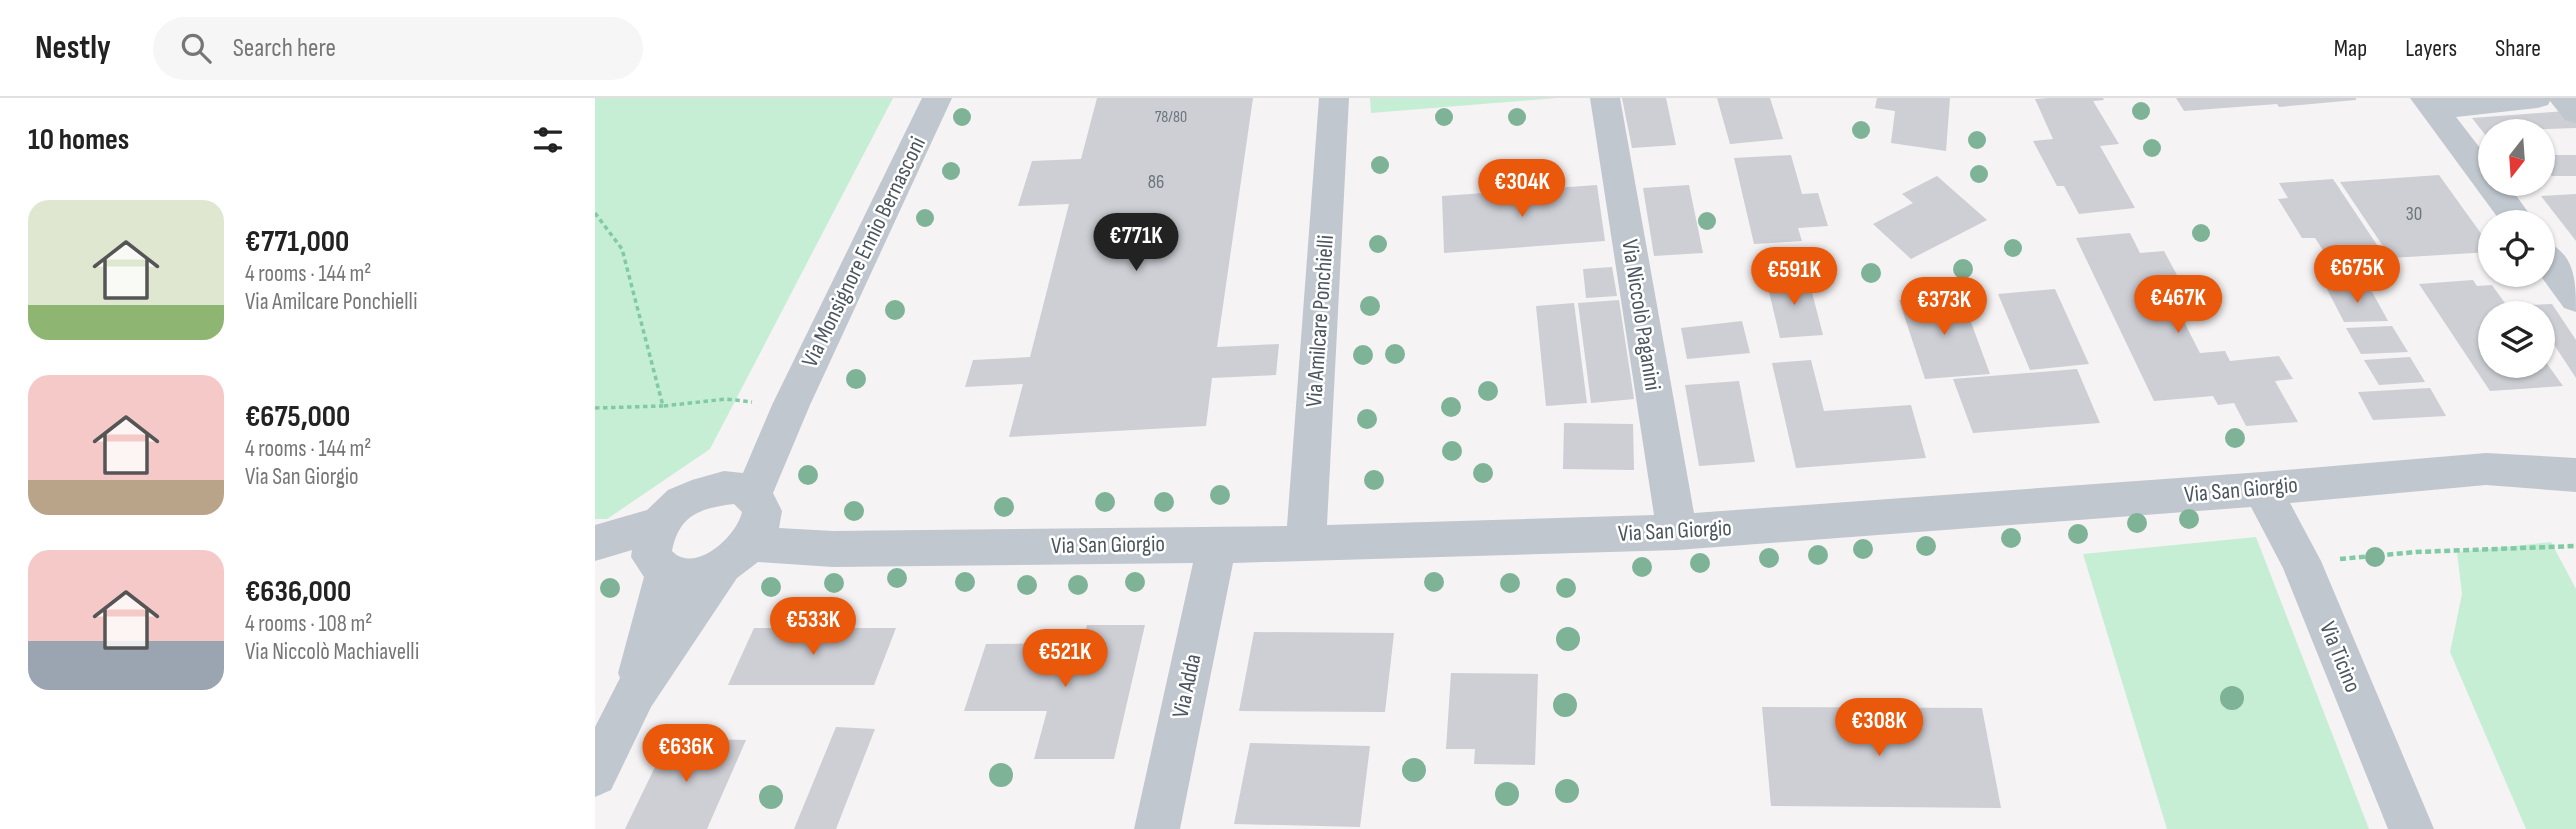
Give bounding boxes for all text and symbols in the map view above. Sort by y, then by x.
search box [153,17,643,80]
text: Nestly [35,28,111,68]
icon: search [177,29,215,67]
text: Search here [233,33,336,64]
text: Map [2334,34,2367,63]
text: Layers [2405,34,2457,63]
text: Share [2495,34,2541,63]
house number: 78/80 [1155,108,1187,127]
north arrow [2478,119,2555,196]
map controls [2478,119,2555,378]
icon: filters [529,121,567,159]
text: 10 homes [28,122,129,158]
street label: Via Monsignore Ennio Bernasconi [796,132,932,372]
pin: €304K [1473,159,1571,219]
text: €304K [1494,168,1550,196]
house number: 86 [1148,171,1164,194]
house number: 30 [2406,203,2422,226]
button: locate [2478,210,2555,287]
pin: €771K [1087,214,1185,273]
text: €771K [1109,222,1163,250]
text: €771,000 [245,224,349,260]
icon: home [84,228,168,312]
street label: Via Amilcare Ponchielli [1300,234,1340,408]
street label: Via Niccolò Paganini [1615,237,1667,393]
pin: €675K [2308,246,2406,305]
pin: €591K [1745,248,1843,307]
text: €675K [2330,254,2384,282]
text: €591K [1767,256,1821,284]
text: 4 rooms · 144 m² [245,260,371,288]
pin: €467K [2129,275,2227,335]
pin: €373K [1895,278,1993,337]
text: €467K [2150,284,2206,312]
text: €373K [1917,286,1971,314]
text: Via Amilcare Ponchielli [245,288,418,316]
button: layers [2478,301,2555,378]
text: €675,000 [245,399,350,435]
icon: home [84,403,168,487]
text: 4 rooms · 144 m² [245,435,371,463]
text: Via San Giorgio [245,463,359,491]
street label: Via San Giorgio [2183,471,2299,509]
street label: Via San Giorgio [1618,514,1732,548]
street label: Via San Giorgio [1051,530,1165,560]
text: €636,000 [245,574,351,610]
icon: home [84,578,168,662]
pin: €533K [764,598,862,657]
text: €533K [786,606,840,634]
text: 4 rooms · 108 m² [245,610,372,638]
street label: Via Ticino [2313,618,2367,696]
pin: €521K [1016,630,1114,689]
text: Via Niccolò Machiavelli [245,638,419,666]
text: €521K [1039,638,1091,666]
street label: Via Adda [1167,651,1207,721]
pin: €308K [1830,698,1928,758]
text: €308K [1851,707,1907,735]
pin: €636K [637,724,735,784]
text: €636K [658,733,714,761]

